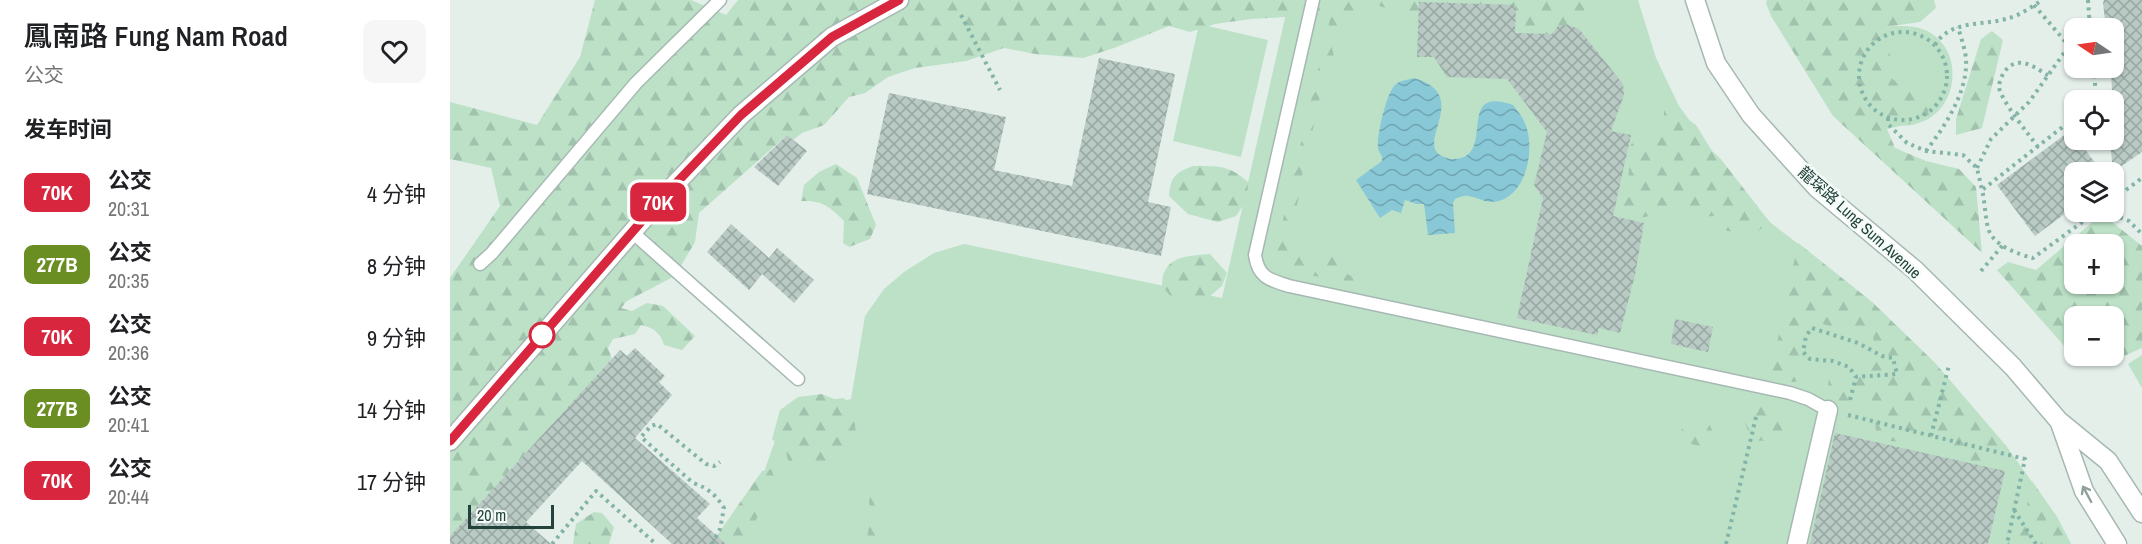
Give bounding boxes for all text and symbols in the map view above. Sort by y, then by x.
text: 鳳南路 Fung Nam Road [24,17,288,55]
north arrow [2064,18,2124,78]
map controls [2064,18,2124,366]
button: heart [363,20,426,83]
text: 公交 [24,61,64,88]
button: locate [2064,90,2124,150]
text: 发车时间 [24,114,112,144]
street label: 龍琛路 Lung Sum Avenue [1794,161,1926,283]
button: layers [2064,162,2124,222]
text: 公交 [108,165,152,195]
text: 70K [41,178,73,207]
text: 4 分钟 [367,179,426,209]
line badge: 70K [624,182,692,222]
text: 70K [642,188,674,217]
text: 20:31 [108,195,149,222]
button: + [2064,234,2124,294]
text: 公交 [108,237,152,267]
text: 277B [36,250,78,279]
text: 8 分钟 [367,251,426,281]
text: 20:35 [108,267,149,294]
button: − [2064,306,2124,366]
text: 公交 [108,309,152,339]
text: 70K [41,322,73,351]
unlabelled marker [529,322,555,348]
text: 9 分钟 [367,323,426,353]
text: 20:36 [108,339,149,366]
text: 公交 [108,381,152,411]
text: 277B [36,394,78,423]
text: 14 分钟 [357,395,426,425]
text: 20:41 [108,411,149,438]
text: 公交 [108,453,152,483]
text: 70K [41,466,73,495]
text: 17 分钟 [357,467,426,497]
text: 20:44 [108,483,149,510]
one-way arrow [2081,486,2093,503]
scale bar [468,502,554,530]
text: 20 m [477,504,506,526]

